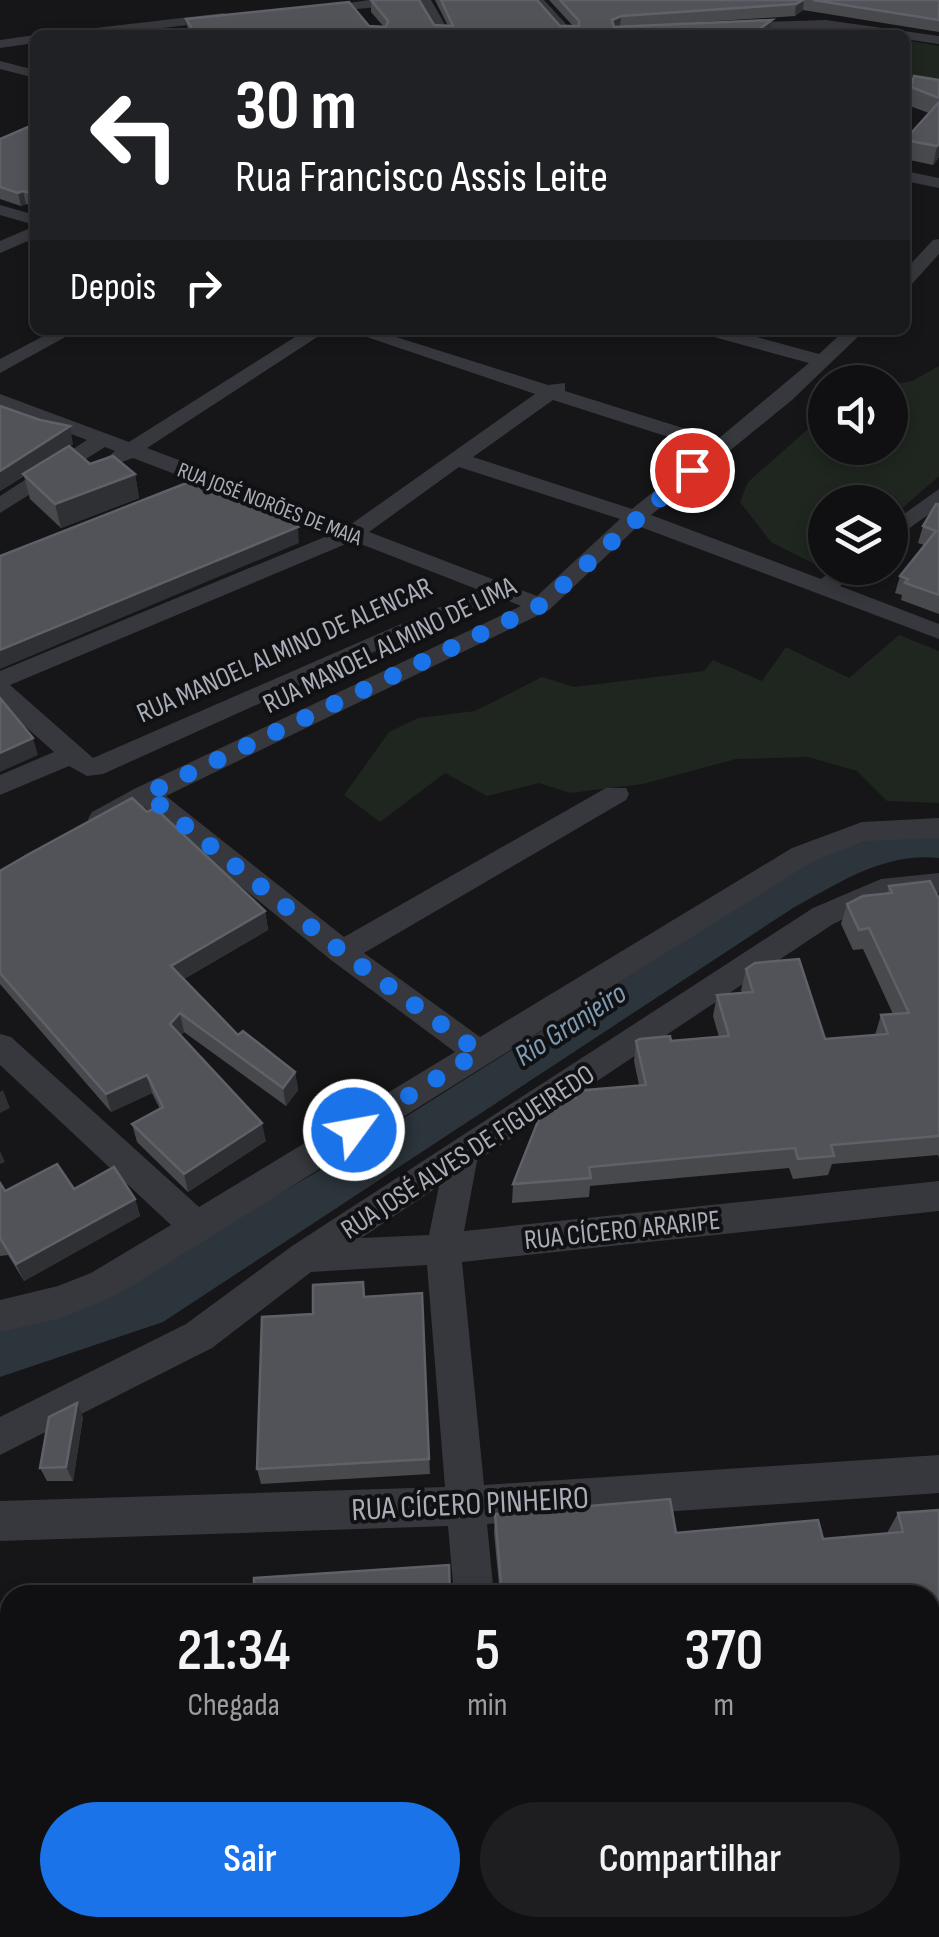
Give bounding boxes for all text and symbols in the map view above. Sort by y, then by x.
text: 30 m [235,65,357,149]
icon: left [70,70,200,200]
text: Rua Francisco Assis Leite [235,150,608,205]
icon: right [176,260,231,315]
text: Depois [70,265,156,310]
map controls [808,365,908,585]
button: sound [808,365,908,465]
pin [650,428,735,513]
icon: arrive [665,443,720,498]
street label: RUA JOSÉ NORÕES DE MAIA [173,457,366,552]
button: layers [808,485,908,585]
street label: RUA MANOEL ALMINO DE LIMA [258,569,523,721]
street label: RUA MANOEL ALMINO DE ALENCAR [132,570,437,730]
water label: Rio Granjeiro [508,975,633,1074]
street label: RUA JOSÉ ALVES DE FIGUEIREDO [335,1058,601,1247]
position arrow [302,1078,406,1182]
street label: RUA CÍCERO ARARIPE [523,1204,722,1257]
street label: RUA CÍCERO PINHEIRO [350,1479,590,1530]
text: 21:34 [177,1615,291,1687]
text: 5 [475,1615,500,1687]
text: 370 [684,1615,763,1687]
text: Chegada [187,1686,280,1725]
text: min [467,1686,507,1725]
text: m [713,1686,734,1725]
button: Sair [40,1802,460,1917]
button: Compartilhar [480,1802,900,1917]

